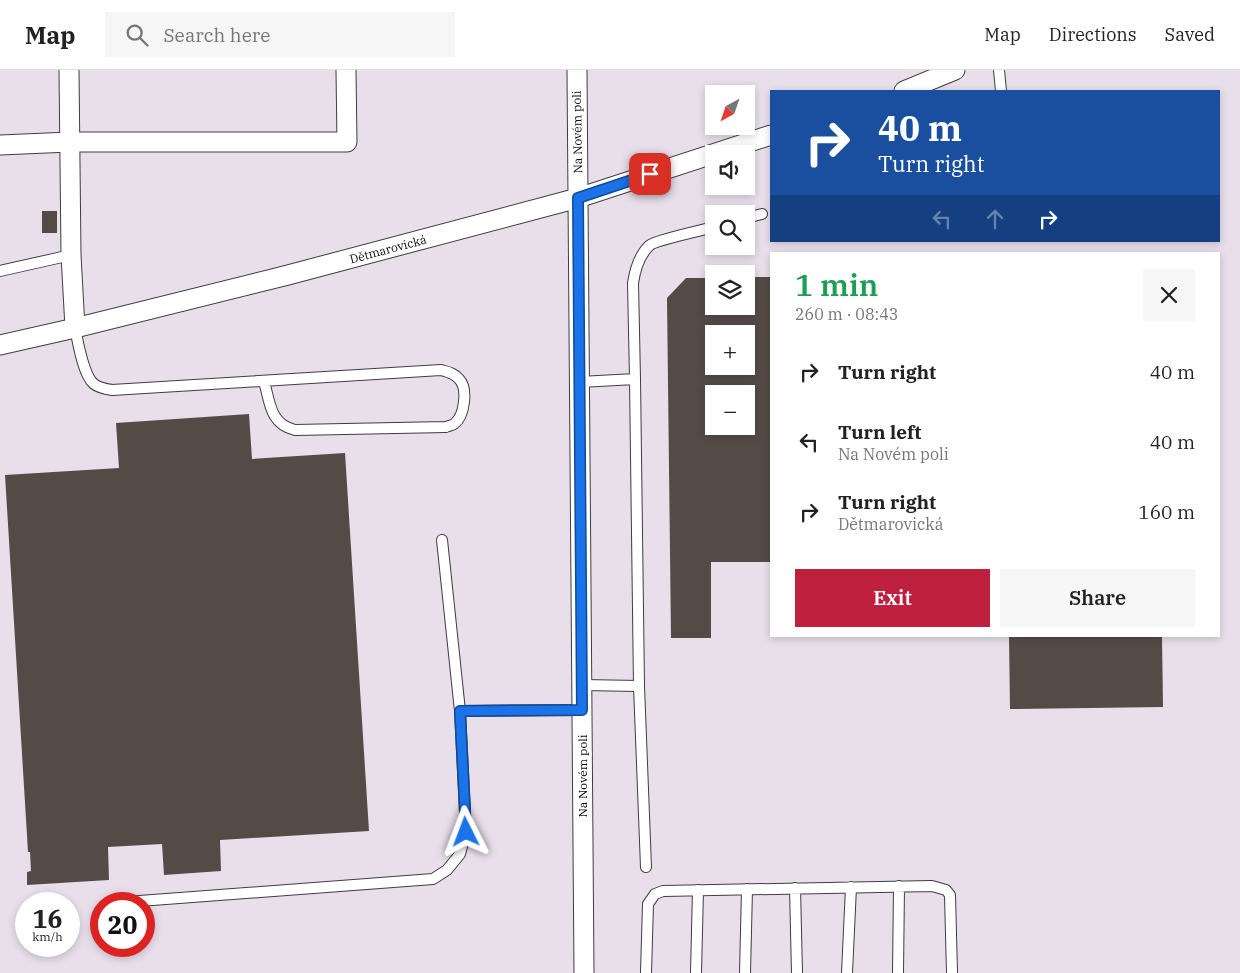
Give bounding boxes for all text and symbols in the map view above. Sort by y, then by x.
search box [105,12,455,57]
text: Map [25,19,75,51]
icon: search [123,21,151,49]
text: Search here [163,23,270,47]
text: Map [984,23,1021,46]
text: Directions [1049,23,1137,46]
text: Saved [1165,23,1215,46]
north arrow [705,85,755,135]
map controls [705,85,755,435]
street label: Na Novém poli [569,90,585,174]
text: 40 m [878,105,962,151]
icon: right [795,110,860,175]
button: sound [705,145,755,195]
text: Turn right [878,149,985,178]
pin [629,153,671,195]
icon: arrive [636,160,664,188]
button: search [705,205,755,255]
icon: left [928,205,956,233]
icon: ahead [981,205,1009,233]
icon: right [1034,205,1062,233]
street label: Dětmarovická [348,231,429,266]
button: layers [705,265,755,315]
text: 1 min [795,265,878,304]
button: close [1143,269,1195,321]
text: 260 m · 08:43 [795,304,898,324]
button: + [705,325,755,375]
icon: right [795,358,823,386]
text: Turn right [838,360,936,384]
text: 40 m [1150,360,1195,384]
button: − [705,385,755,435]
text: Turn left [838,420,921,444]
icon: left [795,428,823,456]
text: 40 m [1150,430,1195,454]
text: Na Novém poli [838,444,949,464]
text: Turn right [838,490,936,514]
icon: right [795,498,823,526]
text: 160 m [1138,500,1195,524]
text: Dětmarovická [838,514,943,534]
button: Exit [795,569,990,627]
button: Share [1000,569,1195,627]
street label: Na Novém poli [575,734,590,818]
position arrow [439,805,491,857]
speed limit sign: 20 [90,892,155,957]
text: 16 [32,902,63,935]
text: km/h [32,929,63,944]

